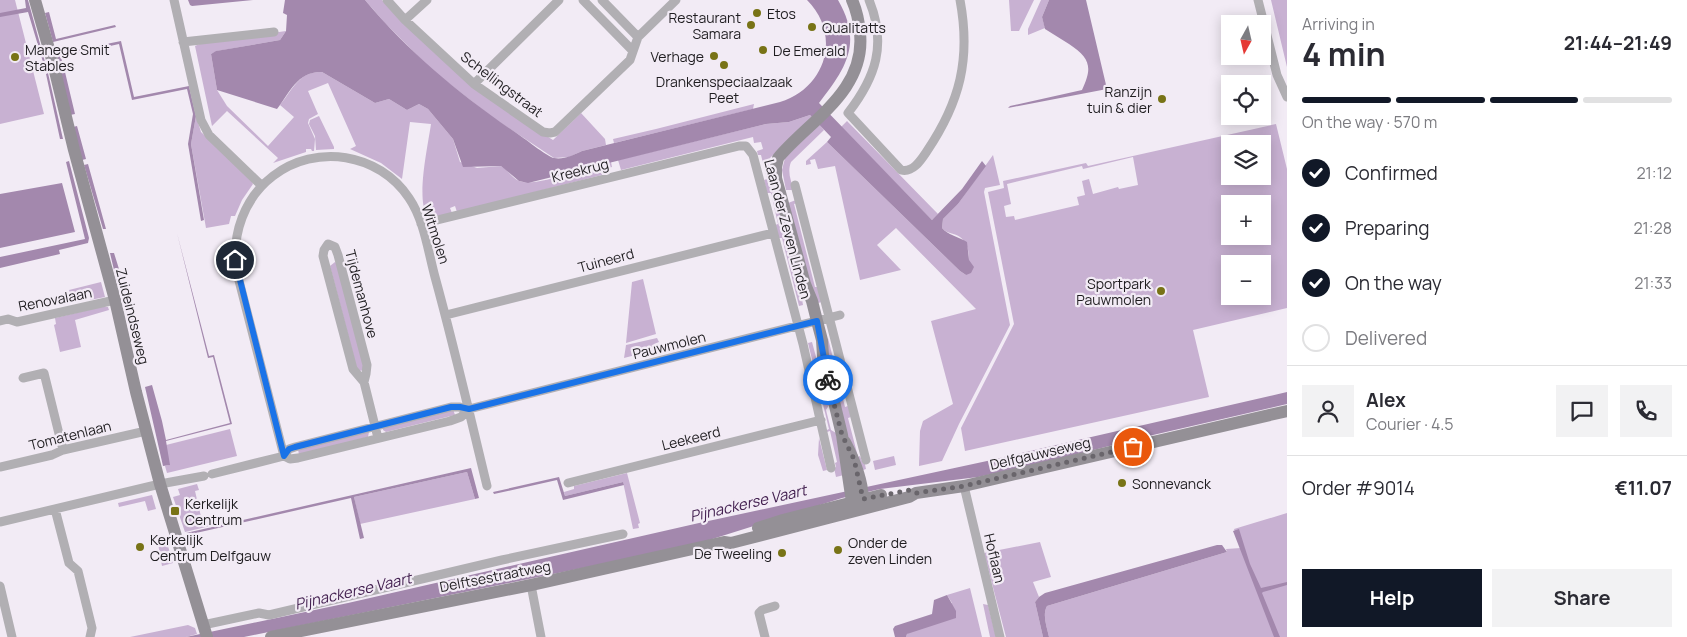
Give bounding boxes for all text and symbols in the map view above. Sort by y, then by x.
place label: Etos [767,4,796,23]
marker: Etos [751,7,763,19]
place label: Restaurant Samara [668,8,741,43]
text: Arriving in [1302,13,1375,35]
north arrow [1221,15,1271,65]
map controls [1221,15,1271,305]
place label: Qualitatts [822,18,886,37]
marker: Restaurant Samara [745,19,757,31]
marker: Qualitatts [806,21,818,33]
text: 21:44–21:49 [1564,30,1672,56]
text: 4 min [1302,32,1386,76]
place label: Manege Smit Stables [25,40,110,75]
place label: De Emerald [773,41,845,60]
marker: De Emerald [757,44,769,56]
street label: Schellingstraat [457,47,547,121]
place label: Verhage [651,47,704,66]
marker: Verhage [708,50,720,62]
marker: Manege Smit Stables [9,51,21,63]
marker: Drankenspeciaalzaak Peet [718,59,730,71]
place label: Drankenspeciaalzaak Peet [656,72,793,107]
button: locate [1221,75,1271,125]
place label: Ranzijn tuin & dier [1087,82,1152,117]
marker: Ranzijn tuin & dier [1156,93,1168,105]
text: On the way · 570 m [1302,111,1437,133]
button: layers [1221,135,1271,185]
street label: Kreekrug [549,154,611,186]
street label: Laan der Zeven Linden [760,157,816,301]
icon: check [1302,159,1330,187]
text: Confirmed [1345,160,1438,186]
text: 21:12 [1636,162,1672,184]
button: + [1221,195,1271,245]
street label: Witmolen [417,202,455,266]
icon: check [1302,214,1330,242]
text: Preparing [1345,215,1430,241]
text: 21:28 [1633,217,1672,239]
pin [214,239,256,281]
street label: Tuineerd [576,243,636,277]
icon: home [221,246,249,274]
street label: Tijdemanhove [341,248,383,340]
button: − [1221,255,1271,305]
street label: Zuideindseweg [112,266,154,366]
icon: check [1302,269,1330,297]
text: On the way [1345,270,1442,296]
text: 21:33 [1634,272,1672,294]
place label: Sportpark Pauwmolen [1076,274,1152,309]
street label: Renovalaan [17,283,93,315]
marker: Sportpark Pauwmolen [1155,285,1167,297]
text: Delivered [1345,325,1427,351]
street label: Pauwmolen [630,327,708,363]
courier [803,355,853,405]
icon: bike [814,366,842,394]
button: person [1302,385,1354,437]
button: chat [1556,385,1608,437]
button: phone [1620,385,1672,437]
text: Alex [1366,387,1406,413]
text: Courier · 4.5 [1366,413,1453,435]
street label: Tomatenlaan [27,416,113,454]
street label: Leekeerd [660,422,722,454]
pin [1112,426,1154,468]
street label: Delfgauwseweg [988,432,1092,474]
icon: bag [1119,433,1147,461]
place label: Sonnevanck [1132,474,1212,493]
text: Order #9014 [1302,475,1415,501]
text: €11.07 [1615,475,1672,501]
marker: Sonnevanck [1116,477,1128,489]
water label: Pijnackerse Vaart [688,479,810,527]
place label: Kerkelijk Centrum [185,494,242,529]
marker: Kerkelijk Centrum [169,505,181,517]
place label: Kerkelijk Centrum Delfgauw [150,530,271,565]
street label: Hoflaan [980,531,1010,585]
place label: Onder de zeven Linden [848,533,932,568]
marker: Kerkelijk Centrum Delfgauw [134,541,146,553]
place label: De Tweeling [694,544,772,563]
marker: Onder de zeven Linden [832,544,844,556]
marker: De Tweeling [776,547,788,559]
street label: Delftsestraatweg [438,556,552,596]
water label: Pijnackerse Vaart [293,567,415,615]
button: Help [1302,569,1482,627]
button: Share [1492,569,1672,627]

